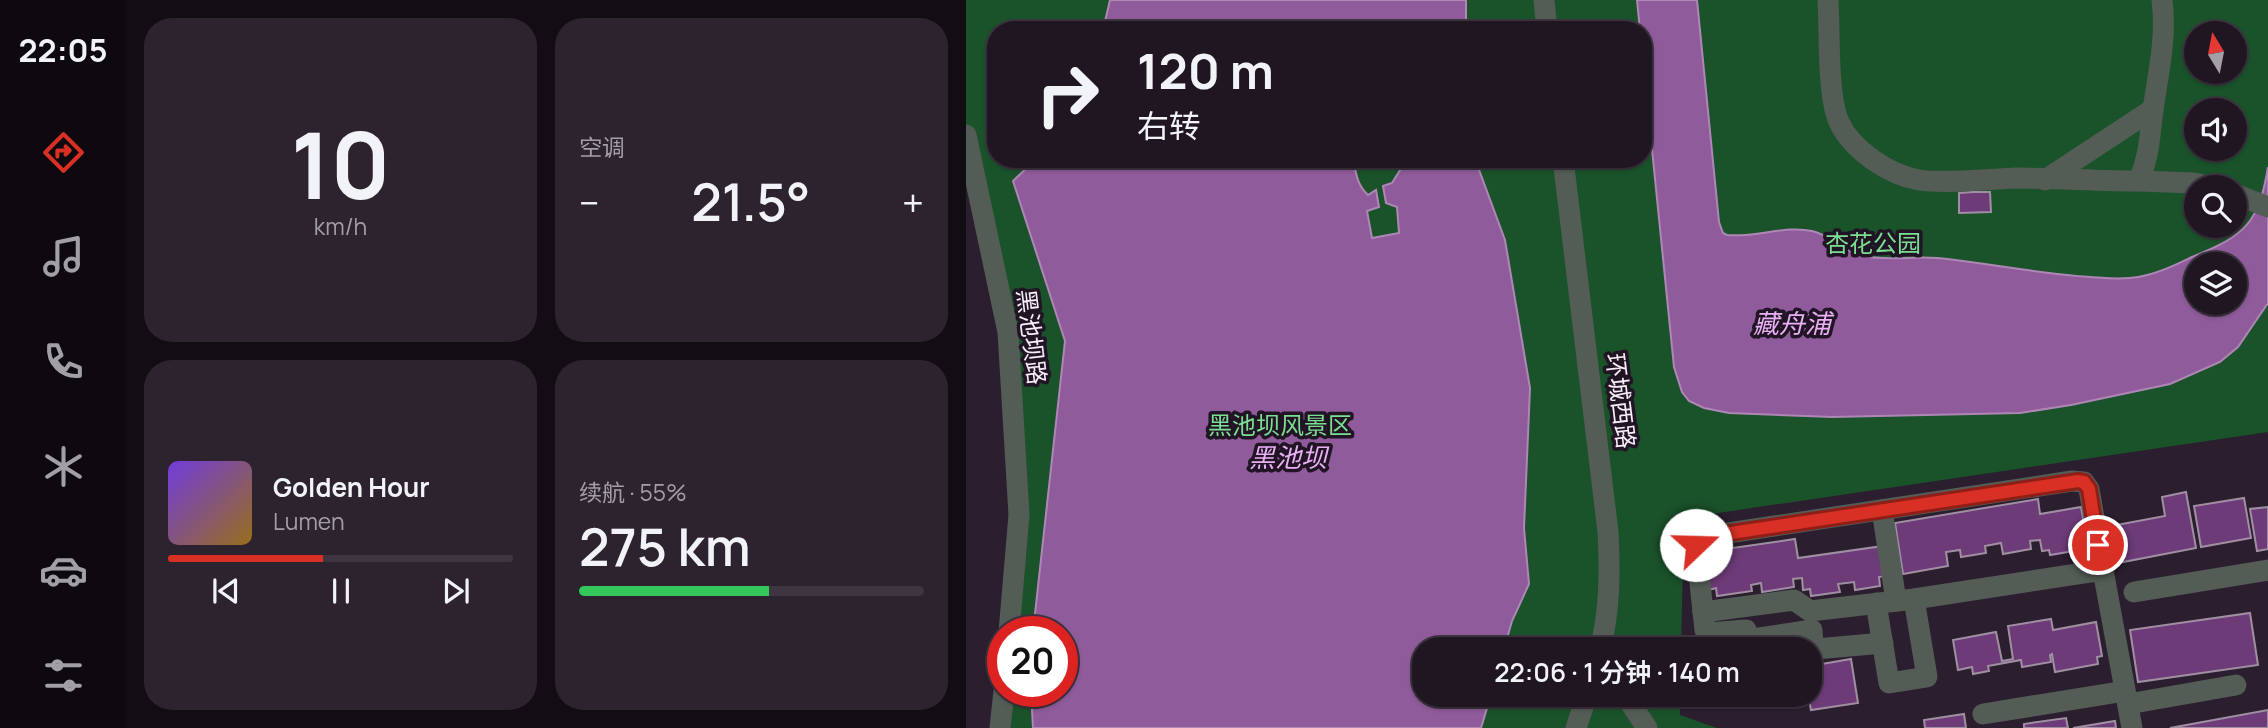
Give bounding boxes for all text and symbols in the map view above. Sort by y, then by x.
north arrow [2184,21,2247,84]
map controls [2184,21,2247,315]
text: 22:05 [19,28,107,72]
text: 120 m [1137,37,1274,104]
icon: right [1022,49,1113,140]
button: sound [2184,98,2247,161]
text: 10 [291,102,390,226]
text: 右转 [1137,104,1201,148]
icon: directions [39,128,88,177]
text: 空调 [579,131,625,163]
text: 21.5° [691,166,810,237]
button: search [2184,175,2247,238]
text: − [579,176,600,228]
text: + [902,176,924,228]
text: km/h [314,210,367,242]
park label: 杏花公园 [1825,226,1921,259]
icon: music [39,232,88,281]
button: layers [2184,252,2247,315]
street label: 黑池坝路 [1010,287,1055,386]
water label: 藏舟浦 [1753,305,1835,341]
icon: phone [39,337,88,386]
street label: 环城西路 [1599,351,1644,450]
park label: 黑池坝风景区 [1208,408,1352,441]
water label: 黑池坝 [1249,439,1330,475]
icon: climate [39,442,88,491]
text: Golden Hour [273,469,430,505]
text: 续航 · 55% [579,476,687,508]
text: Lumen [273,505,345,537]
position arrow [1659,508,1733,582]
text: 275 km [579,511,751,582]
pin [2068,515,2128,575]
icon: arrive [2079,526,2117,564]
icon: car [39,546,88,595]
icon: previous [207,572,245,610]
icon: pause [322,572,360,610]
icon: next [437,572,475,610]
speed limit sign: 20 [987,616,1078,707]
icon: filters [39,651,88,700]
text: 22:06 · 1 分钟 · 140 m [1494,654,1740,690]

